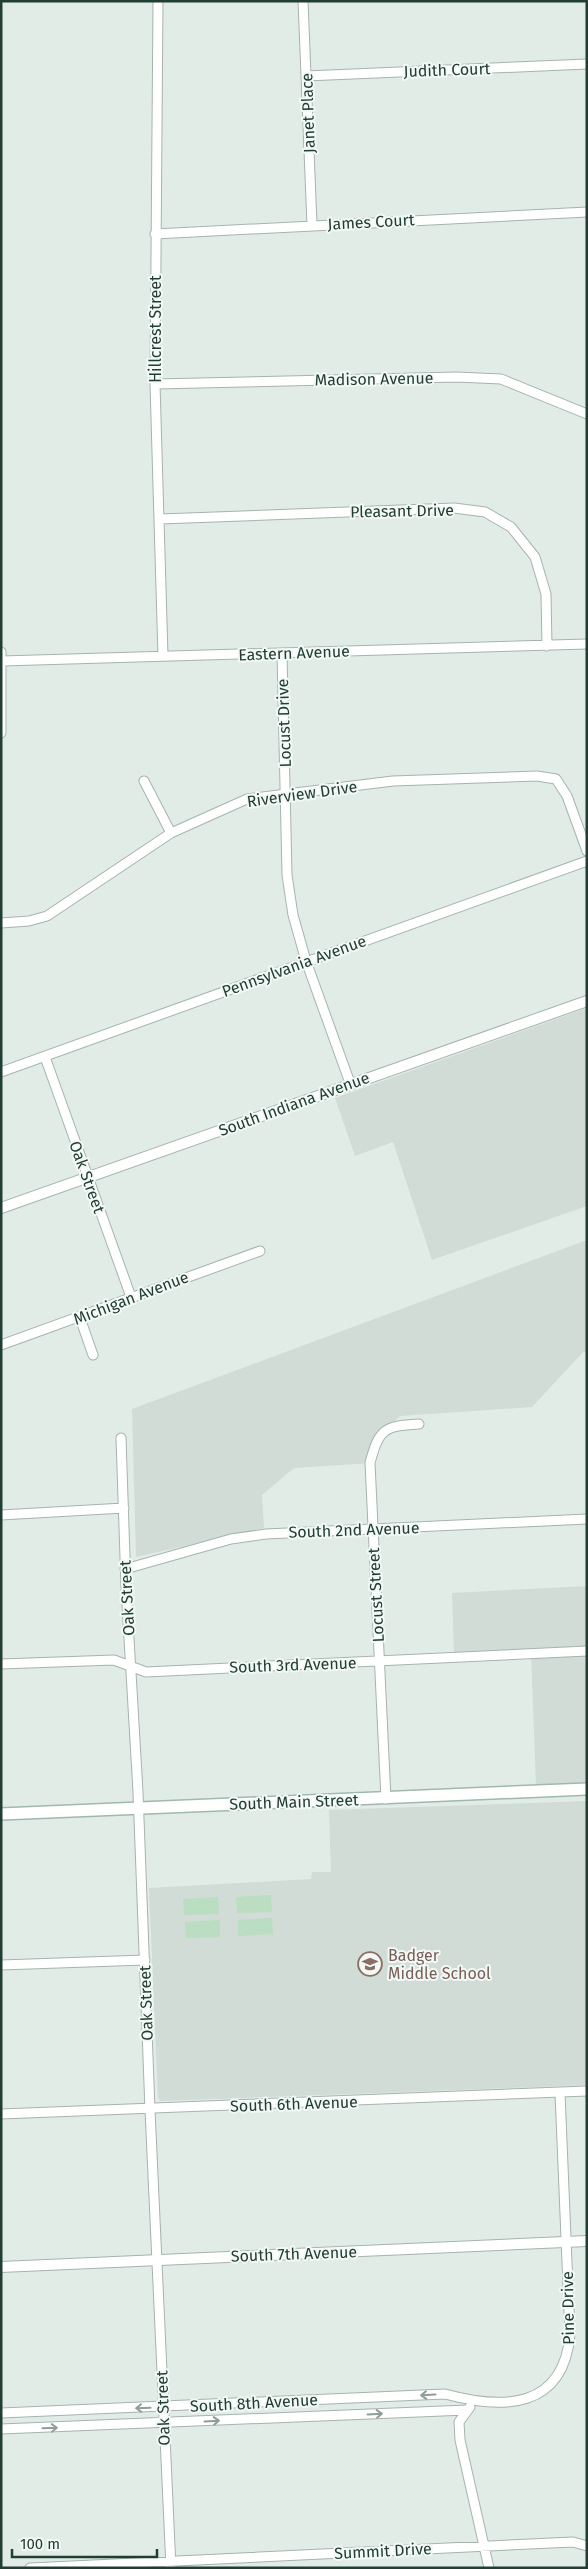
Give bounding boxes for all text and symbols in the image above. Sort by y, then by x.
street label: Judith Court [403,59,491,81]
street label: Janet Place [297,73,319,153]
street label: James Court [327,210,415,234]
street label: Hillcrest Street [146,275,165,383]
street label: Madison Avenue [314,368,434,390]
street label: Pleasant Drive [350,501,454,521]
street label: Eastern Avenue [238,642,350,664]
street label: Locust Drive [273,678,295,768]
street label: Riverview Drive [246,777,358,811]
street label: Pennsylvania Avenue [219,931,369,1001]
street label: South Indiana Avenue [216,1068,372,1140]
street label: Oak Street [65,1138,109,1216]
street label: Michigan Avenue [71,1267,191,1329]
street label: South 2nd Avenue [288,1518,420,1542]
street label: Locust Street [364,1547,388,1643]
street label: Oak Street [116,1560,138,1636]
street label: South 3rd Avenue [229,1653,357,1677]
street label: South Main Street [229,1790,359,1814]
place label: Badger Middle School [388,1946,491,1983]
school or university icon: Badger Middle School [357,1951,383,1977]
street label: Oak Street [135,1965,157,2041]
street label: South 6th Avenue [230,2092,358,2116]
street label: South 7th Avenue [231,2242,357,2266]
street label: Pine Drive [558,2271,578,2345]
street label: Oak Street [152,2370,174,2446]
street label: South 8th Avenue [190,2390,318,2416]
one-way arrow [420,2390,436,2400]
one-way arrow [136,2403,152,2412]
one-way arrow [366,2409,382,2418]
one-way arrow [204,2417,220,2426]
one-way arrow [42,2423,58,2432]
scale bar [12,2526,158,2558]
text: 100 m [20,2535,60,2553]
street label: Summit Drive [334,2539,432,2563]

